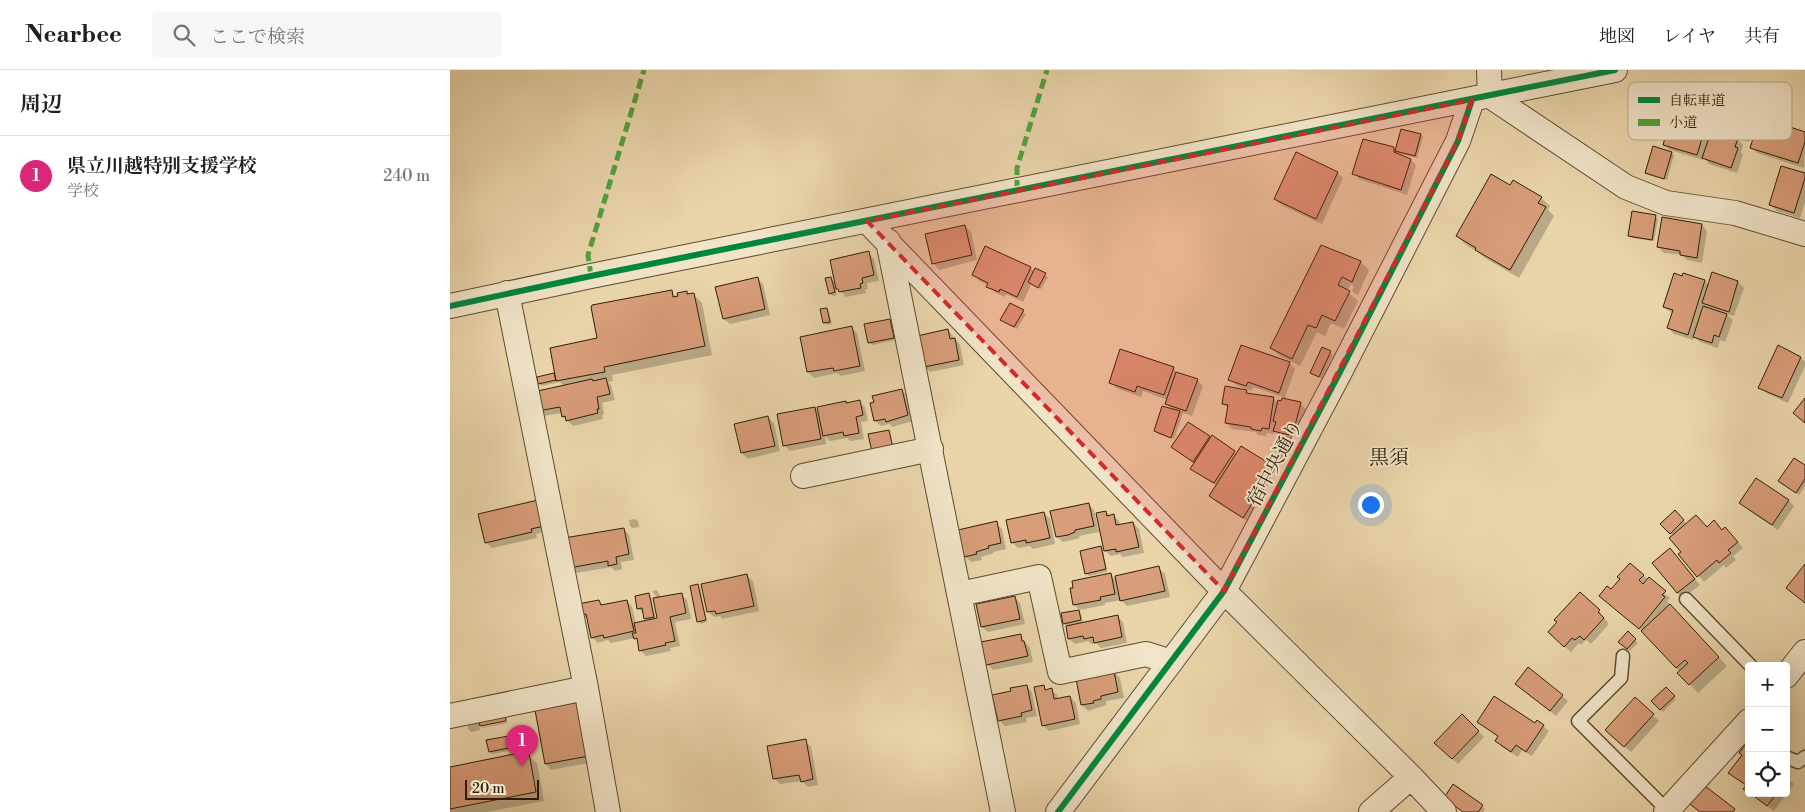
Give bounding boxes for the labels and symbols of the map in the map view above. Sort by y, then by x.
legend [1628,82,1792,140]
text: 自転車道 [1669,92,1725,110]
text: 小道 [1669,114,1697,132]
street label: 宿中央通り [1242,415,1308,511]
district label: 黒須 [1369,446,1409,471]
your location [1358,492,1384,518]
pin: 1 [506,725,538,766]
scale bar [465,777,539,800]

